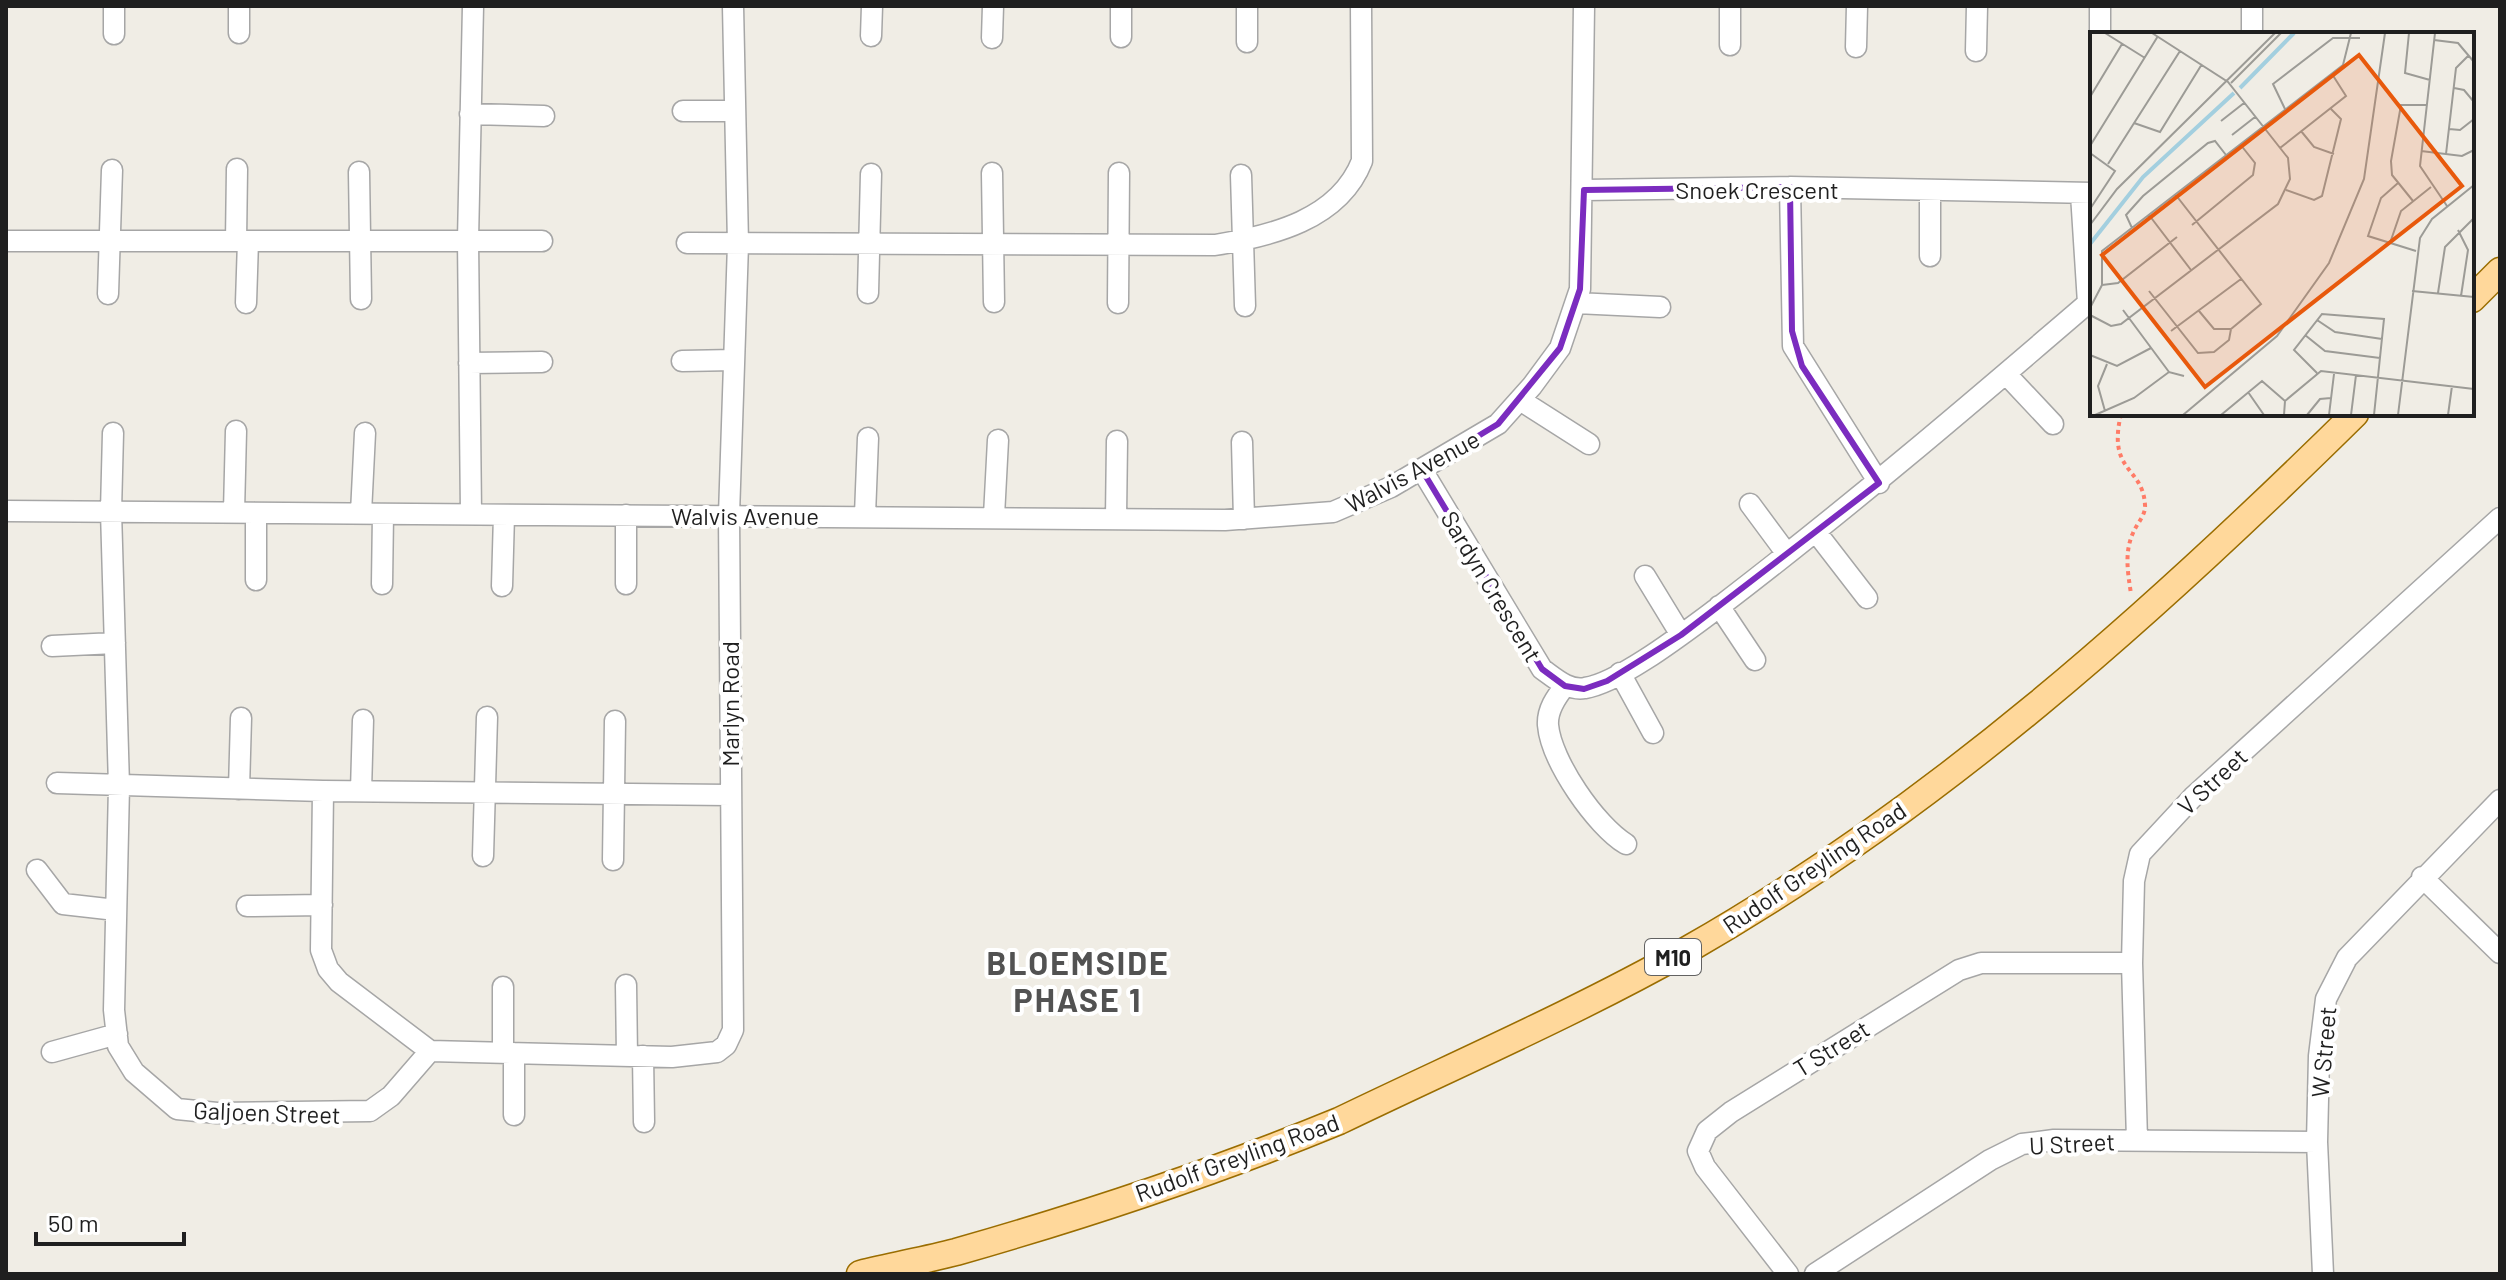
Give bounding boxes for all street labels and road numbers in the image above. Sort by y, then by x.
street label: Snoek Crescent [1675,175,1839,204]
street label: Walvis Avenue [1340,423,1484,519]
street label: Walvis Avenue [671,501,819,530]
street label: Sardyn Crescent [1436,505,1548,667]
street label: Marlyn Road [715,641,744,767]
street label: V Street [2171,742,2253,820]
street label: Rudolf Greyling Road [1717,795,1911,939]
road number: M10 [1645,939,1701,975]
street label: W Street [2305,1005,2341,1099]
street label: T Street [1788,1013,1874,1083]
street label: Galjoen Street [193,1095,341,1129]
street label: Rudolf Greyling Road [1131,1107,1343,1207]
street label: U Street [2028,1126,2116,1160]

